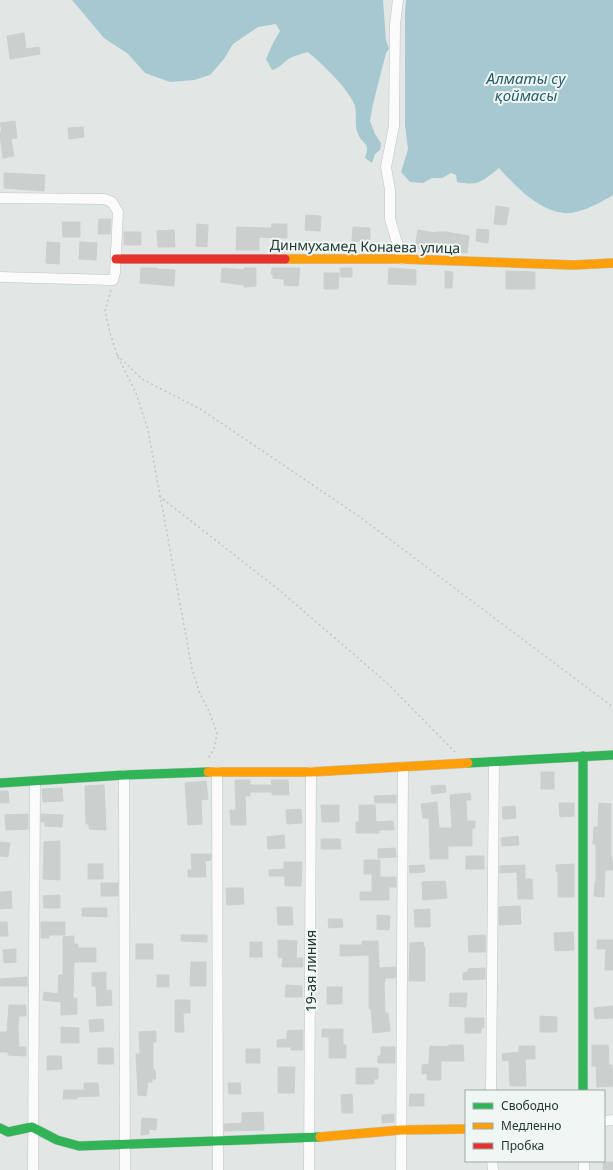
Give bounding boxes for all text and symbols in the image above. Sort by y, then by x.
water label: Алматы су қоймасы [485,68,566,105]
street label: Динмухамед Конаева улица [270,235,460,257]
street label: 19-ая линия [301,930,320,1012]
legend [465,1090,605,1162]
text: Свободно [501,1097,559,1114]
text: Медленно [501,1117,561,1134]
text: Пробка [501,1137,544,1154]

